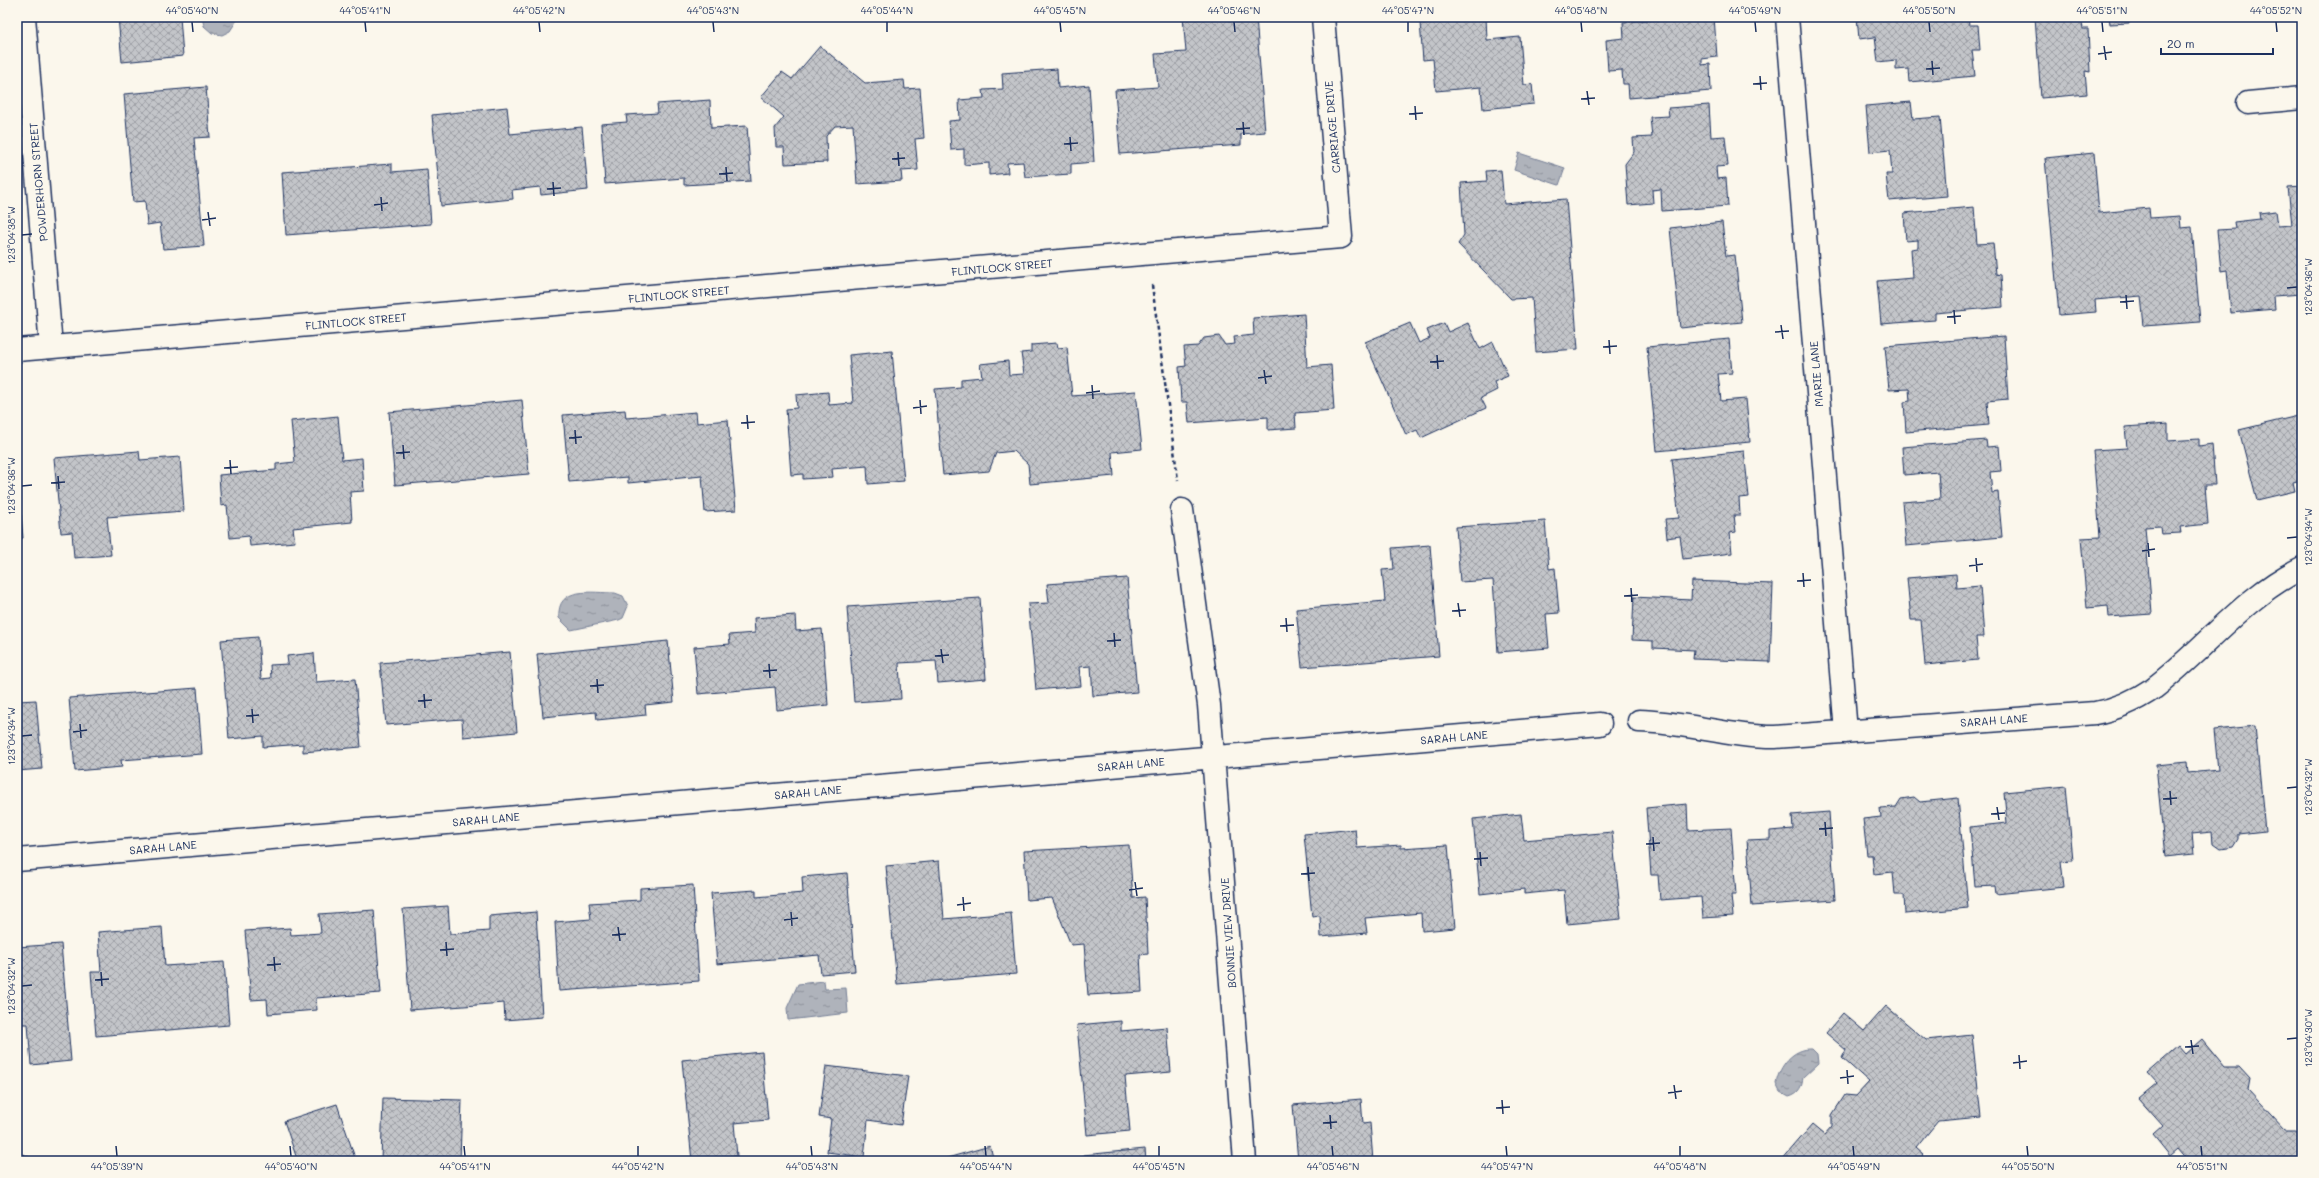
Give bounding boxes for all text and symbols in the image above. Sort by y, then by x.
text: 44°05'40"N [166,3,218,17]
text: 44°05'41"N [339,3,391,17]
text: 44°05'42"N [513,3,565,17]
text: 44°05'43"N [687,3,739,17]
text: 44°05'44"N [861,3,913,17]
text: 44°05'45"N [1034,3,1086,17]
text: 44°05'46"N [1208,3,1260,17]
text: 44°05'47"N [1382,3,1434,17]
text: 44°05'48"N [1555,3,1607,17]
text: 44°05'49"N [1729,3,1781,17]
text: 44°05'50"N [1903,3,1955,17]
text: 44°05'51"N [2076,3,2128,17]
text: 44°05'52"N [2250,3,2302,17]
scale bar [2161,30,2273,56]
text: 20 m [2167,35,2195,51]
street label: CARRIAGE DRIVE [1320,80,1344,174]
street label: POWDERHORN STREET [25,122,51,242]
text: 123°04'38"W [4,206,18,264]
street label: FLINTLOCK STREET [951,255,1053,279]
text: 123°04'36"W [2301,258,2315,316]
street label: FLINTLOCK STREET [628,282,730,306]
street label: FLINTLOCK STREET [305,309,407,333]
street label: MARIE LANE [1806,341,1826,407]
text: 123°04'36"W [4,457,18,515]
text: 123°04'34"W [2301,508,2315,566]
text: 123°04'34"W [4,707,18,765]
street label: SARAH LANE [1960,710,2028,730]
street label: SARAH LANE [1420,727,1488,747]
street label: SARAH LANE [1097,754,1165,774]
text: 123°04'32"W [2301,758,2315,816]
street label: SARAH LANE [774,782,842,802]
street label: SARAH LANE [452,809,520,829]
street label: SARAH LANE [129,837,197,857]
street label: BONNIE VIEW DRIVE [1217,877,1239,989]
text: 123°04'32"W [4,957,18,1015]
text: 123°04'30"W [2301,1009,2315,1067]
text: 44°05'39"N [91,1159,143,1173]
text: 44°05'40"N [265,1159,317,1173]
text: 44°05'41"N [439,1159,491,1173]
text: 44°05'42"N [612,1159,664,1173]
text: 44°05'43"N [786,1159,838,1173]
text: 44°05'44"N [960,1159,1012,1173]
text: 44°05'45"N [1133,1159,1185,1173]
text: 44°05'46"N [1307,1159,1359,1173]
text: 44°05'47"N [1481,1159,1533,1173]
text: 44°05'48"N [1654,1159,1706,1173]
text: 44°05'49"N [1828,1159,1880,1173]
text: 44°05'50"N [2002,1159,2054,1173]
text: 44°05'51"N [2176,1159,2228,1173]

